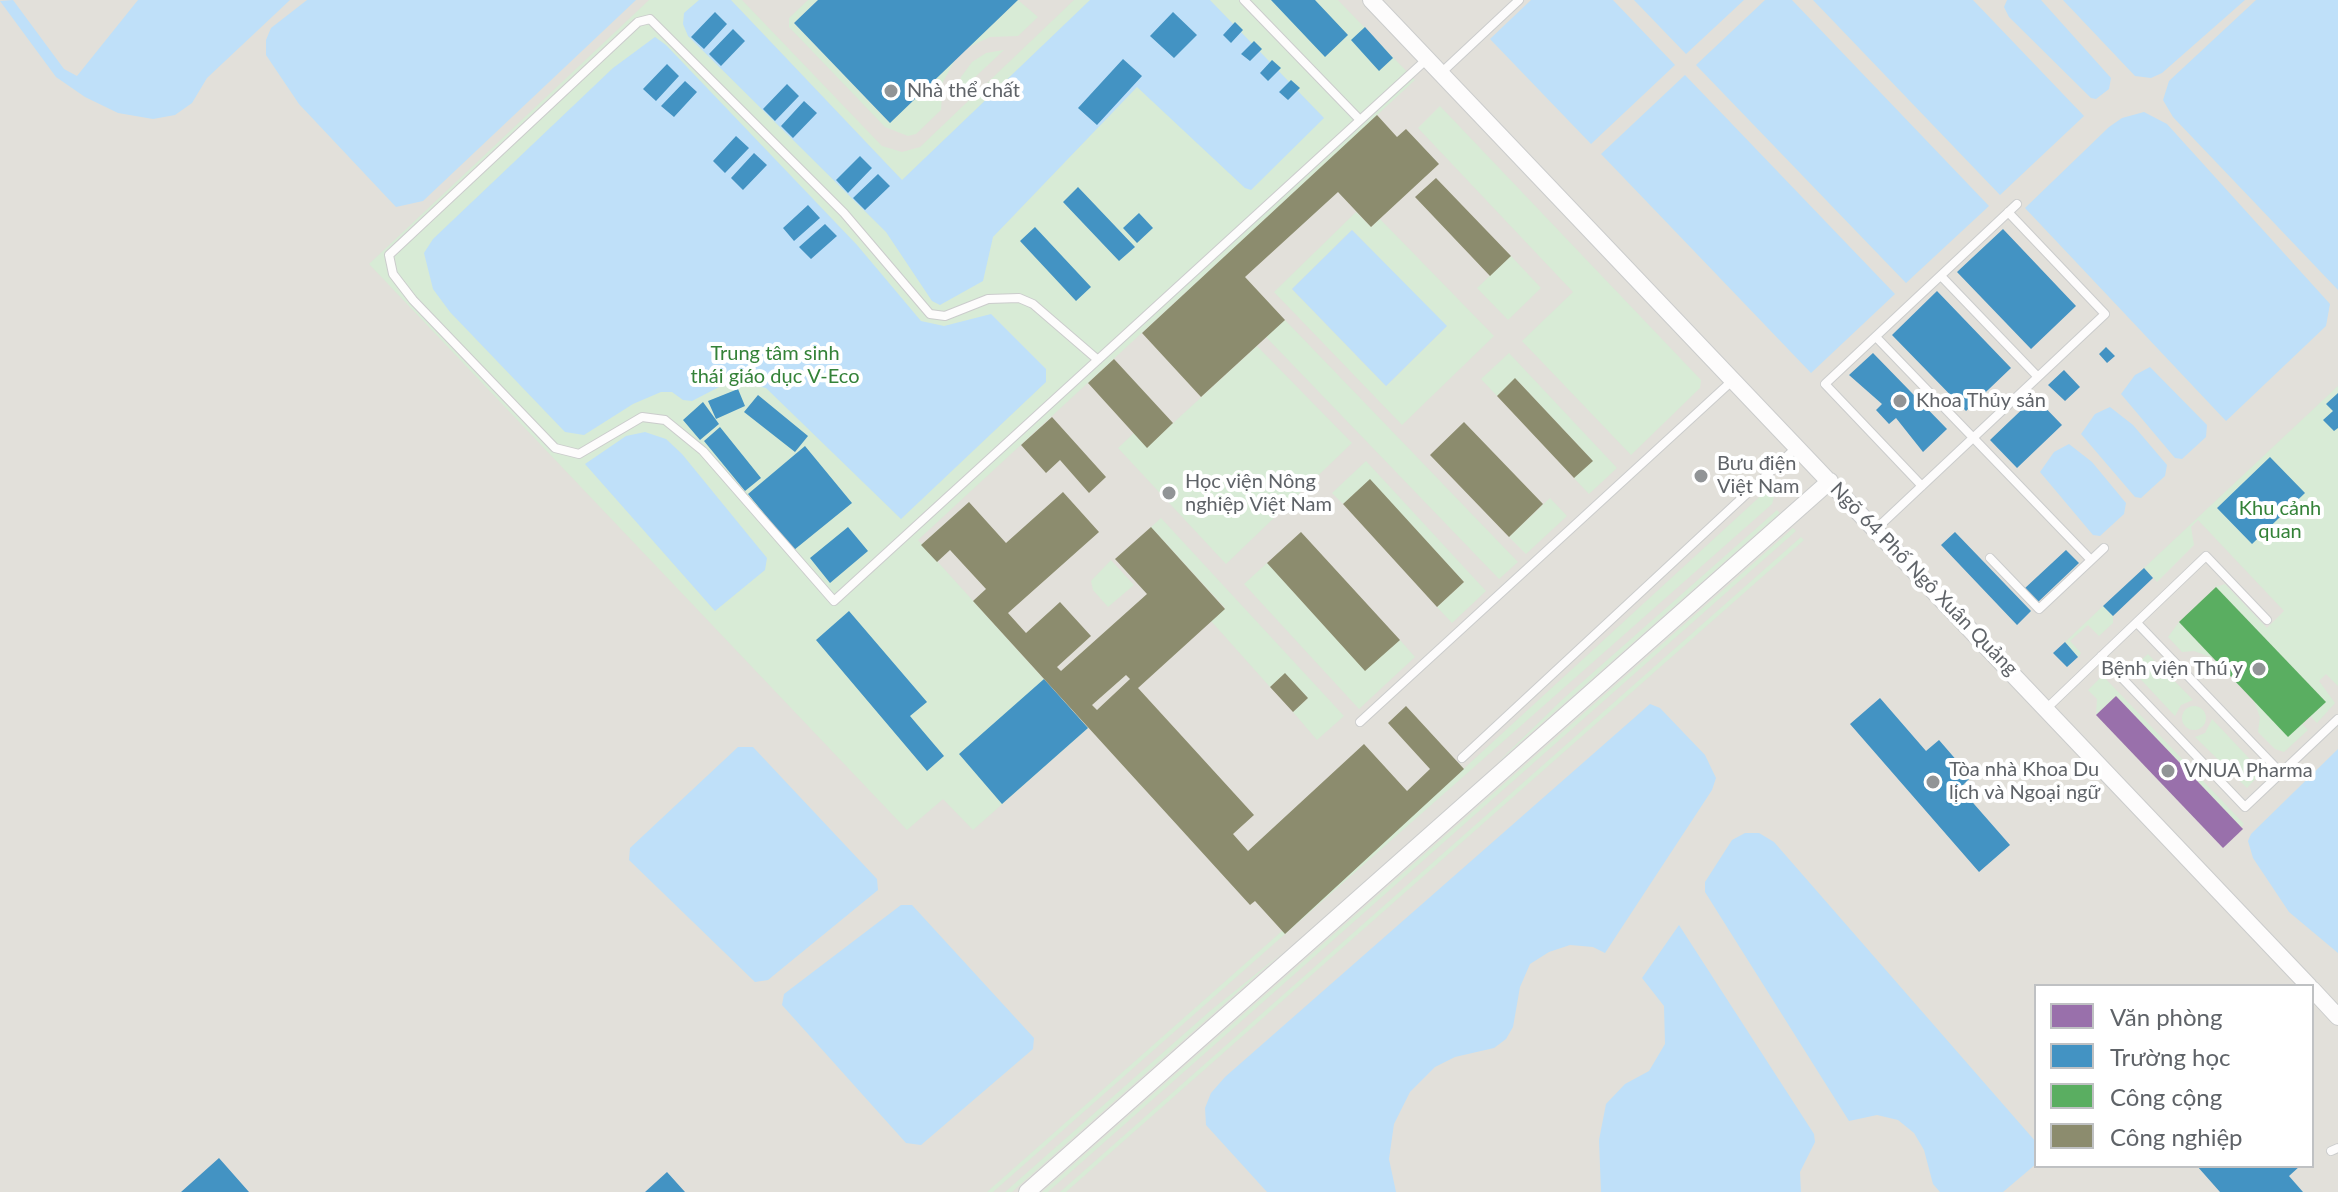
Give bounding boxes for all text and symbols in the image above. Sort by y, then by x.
place label: Nhà thể chất [907,79,1020,103]
marker: Nhà thể chất [882,82,900,100]
park label: Trung tâm sinh thái giáo dục V-Eco [691,342,859,389]
place label: Khoa Thủy sản [1916,389,2046,413]
marker: Khoa Thủy sản [1891,392,1909,410]
place label: Bưu điện Việt Nam [1717,452,1799,499]
marker: Bưu điện Việt Nam [1692,467,1710,485]
place label: Học viện Nông nghiệp Việt Nam [1185,470,1332,517]
street label: Ngõ 64 Phố Ngô Xuân Quảng [1825,477,2023,681]
marker: Học viện Nông nghiệp Việt Nam [1160,484,1178,502]
park label: Khu cảnh quan [2239,497,2321,544]
place label: Bệnh viện Thú y [2101,657,2243,681]
marker: Bệnh viện Thú y [2250,660,2268,678]
place label: Tòa nhà Khoa Du lịch và Ngoại ngữ [1949,758,2100,805]
place label: VNUA Pharma [2184,759,2313,783]
marker: VNUA Pharma [2159,762,2177,780]
marker: Tòa nhà Khoa Du lịch và Ngoại ngữ [1924,773,1942,791]
legend [2034,984,2314,1168]
text: Văn phòng [2110,1002,2223,1031]
text: Trường học [2110,1042,2231,1071]
text: Công cộng [2110,1082,2222,1111]
text: Công nghiệp [2110,1122,2243,1151]

